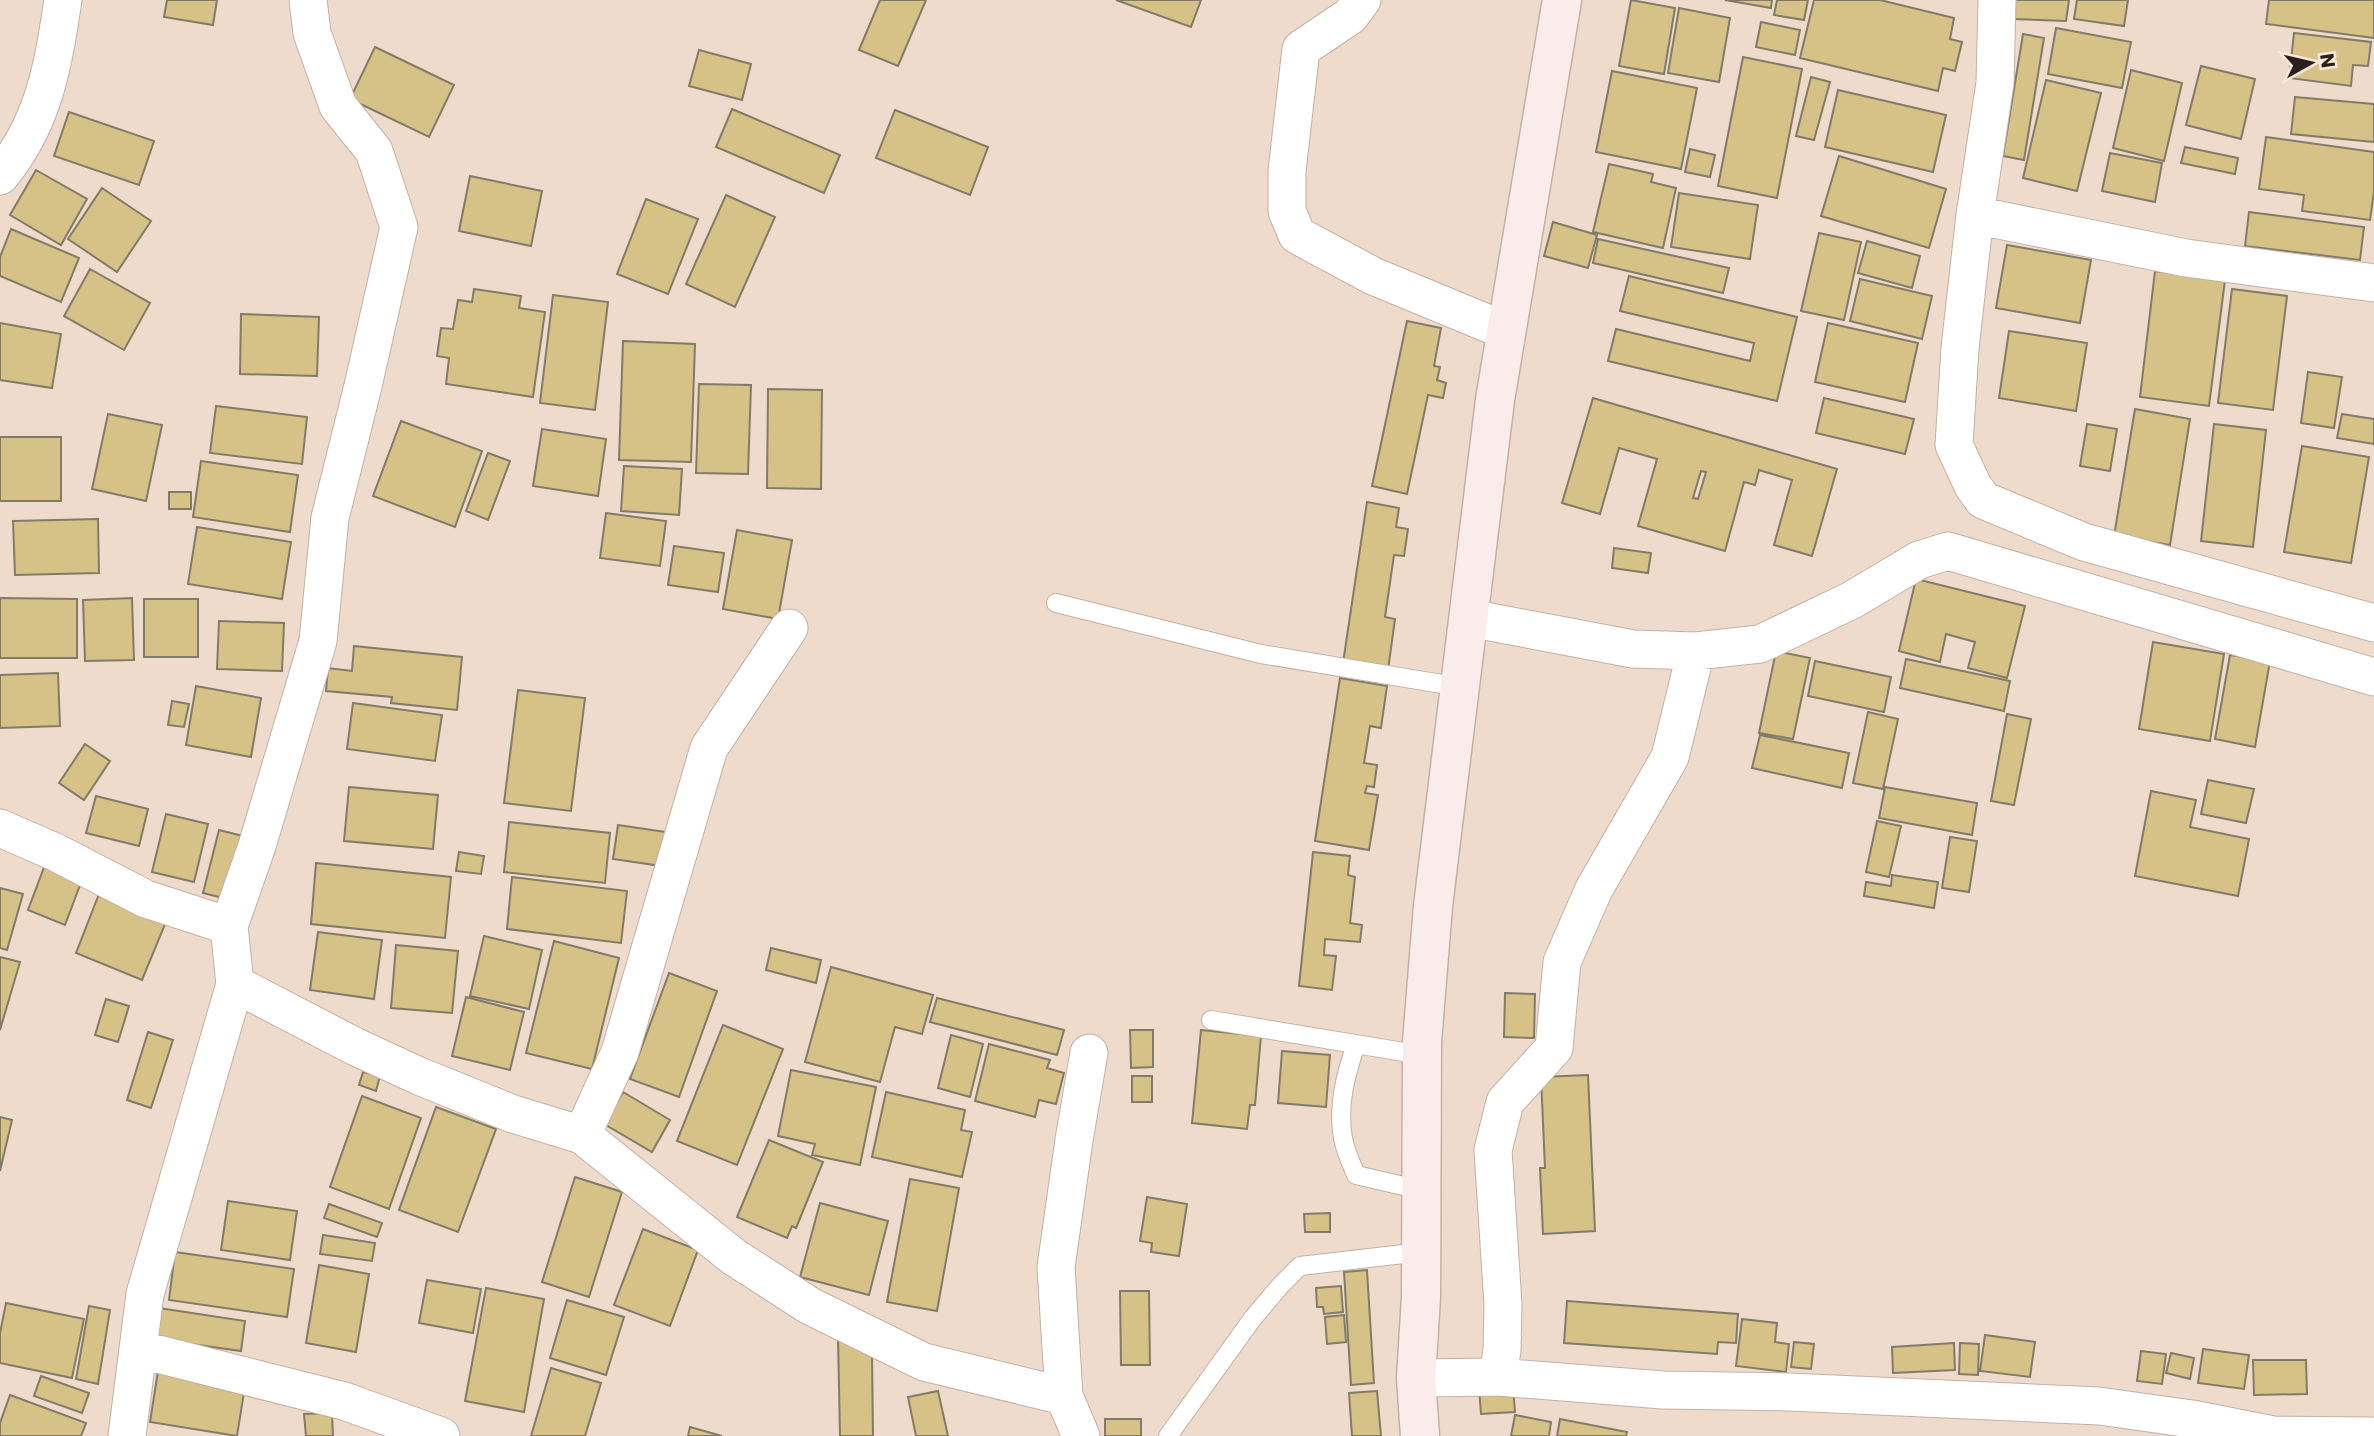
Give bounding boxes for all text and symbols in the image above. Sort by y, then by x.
north arrow [2276,28,2346,98]
text: N [2313,52,2342,70]

